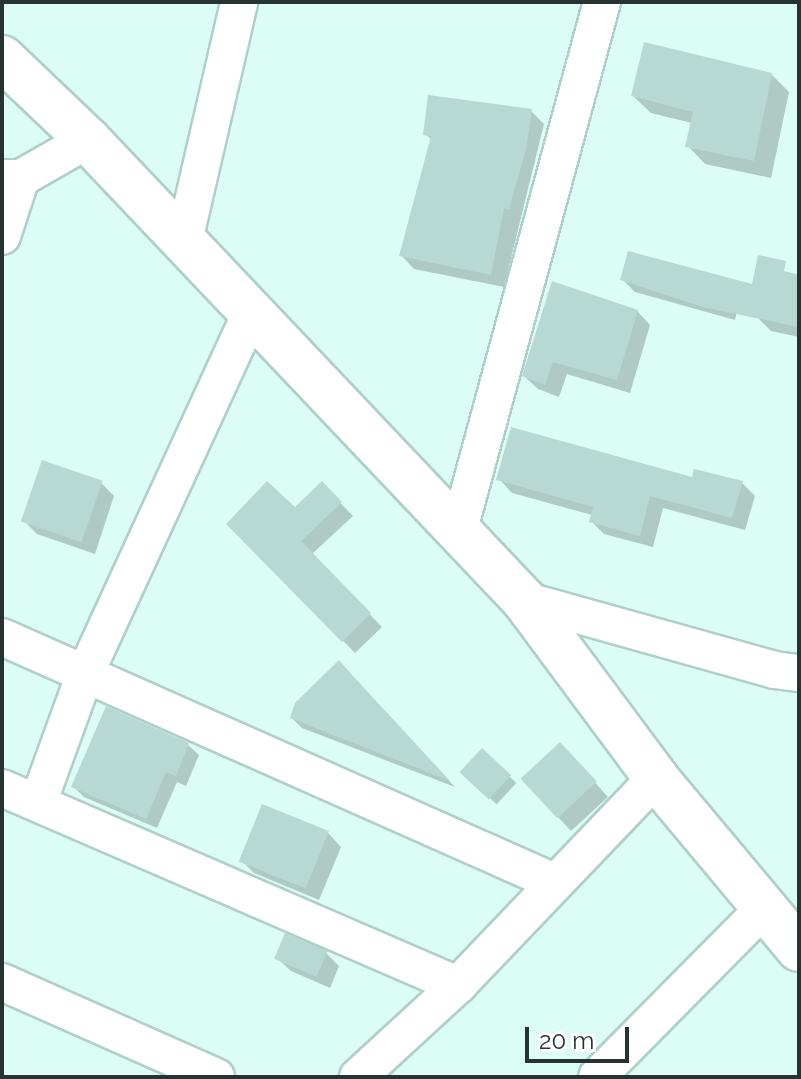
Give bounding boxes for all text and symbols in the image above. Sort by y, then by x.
scale bar [529,1011,633,1061]
text: 20 m [539,1026,594,1055]

